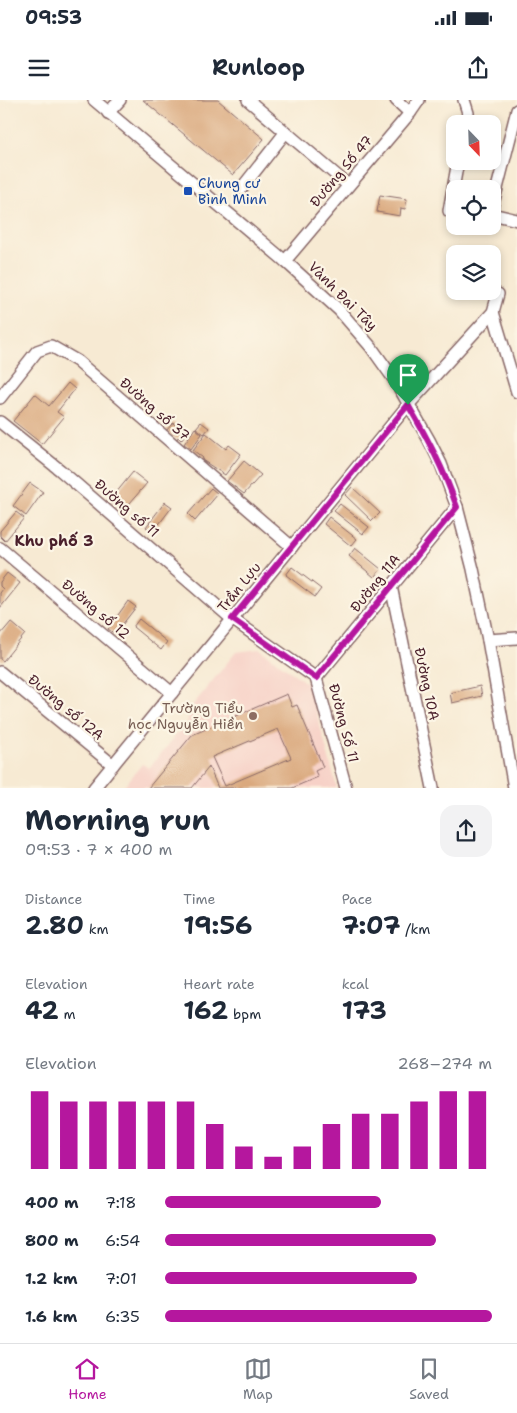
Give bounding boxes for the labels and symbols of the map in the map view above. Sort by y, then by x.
north arrow [446,115,501,170]
street label: Đường Số 47 [306,131,376,211]
place label: Chung cư Bình Minh [198,174,267,208]
marker: Chung cư Bình Minh [182,185,194,197]
street label: Vành Đai Tây [305,258,381,334]
pin [387,354,429,405]
street label: Đường số 37 [116,374,194,444]
street label: Đường số 11 [91,475,163,541]
district label: Khu phố 3 [15,531,93,551]
street label: Đường 11A [346,550,404,616]
street label: Trần Lựu [213,558,265,616]
street label: Đường số 12 [58,575,134,643]
street label: Đường 10A [410,646,444,722]
street label: Đường số 12A [25,670,107,744]
street label: Đường Số 11 [325,682,363,764]
place label: Trường Tiểu học Nguyễn Hiền [128,699,243,733]
marker: Trường Tiểu học Nguyễn Hiền [247,710,259,722]

